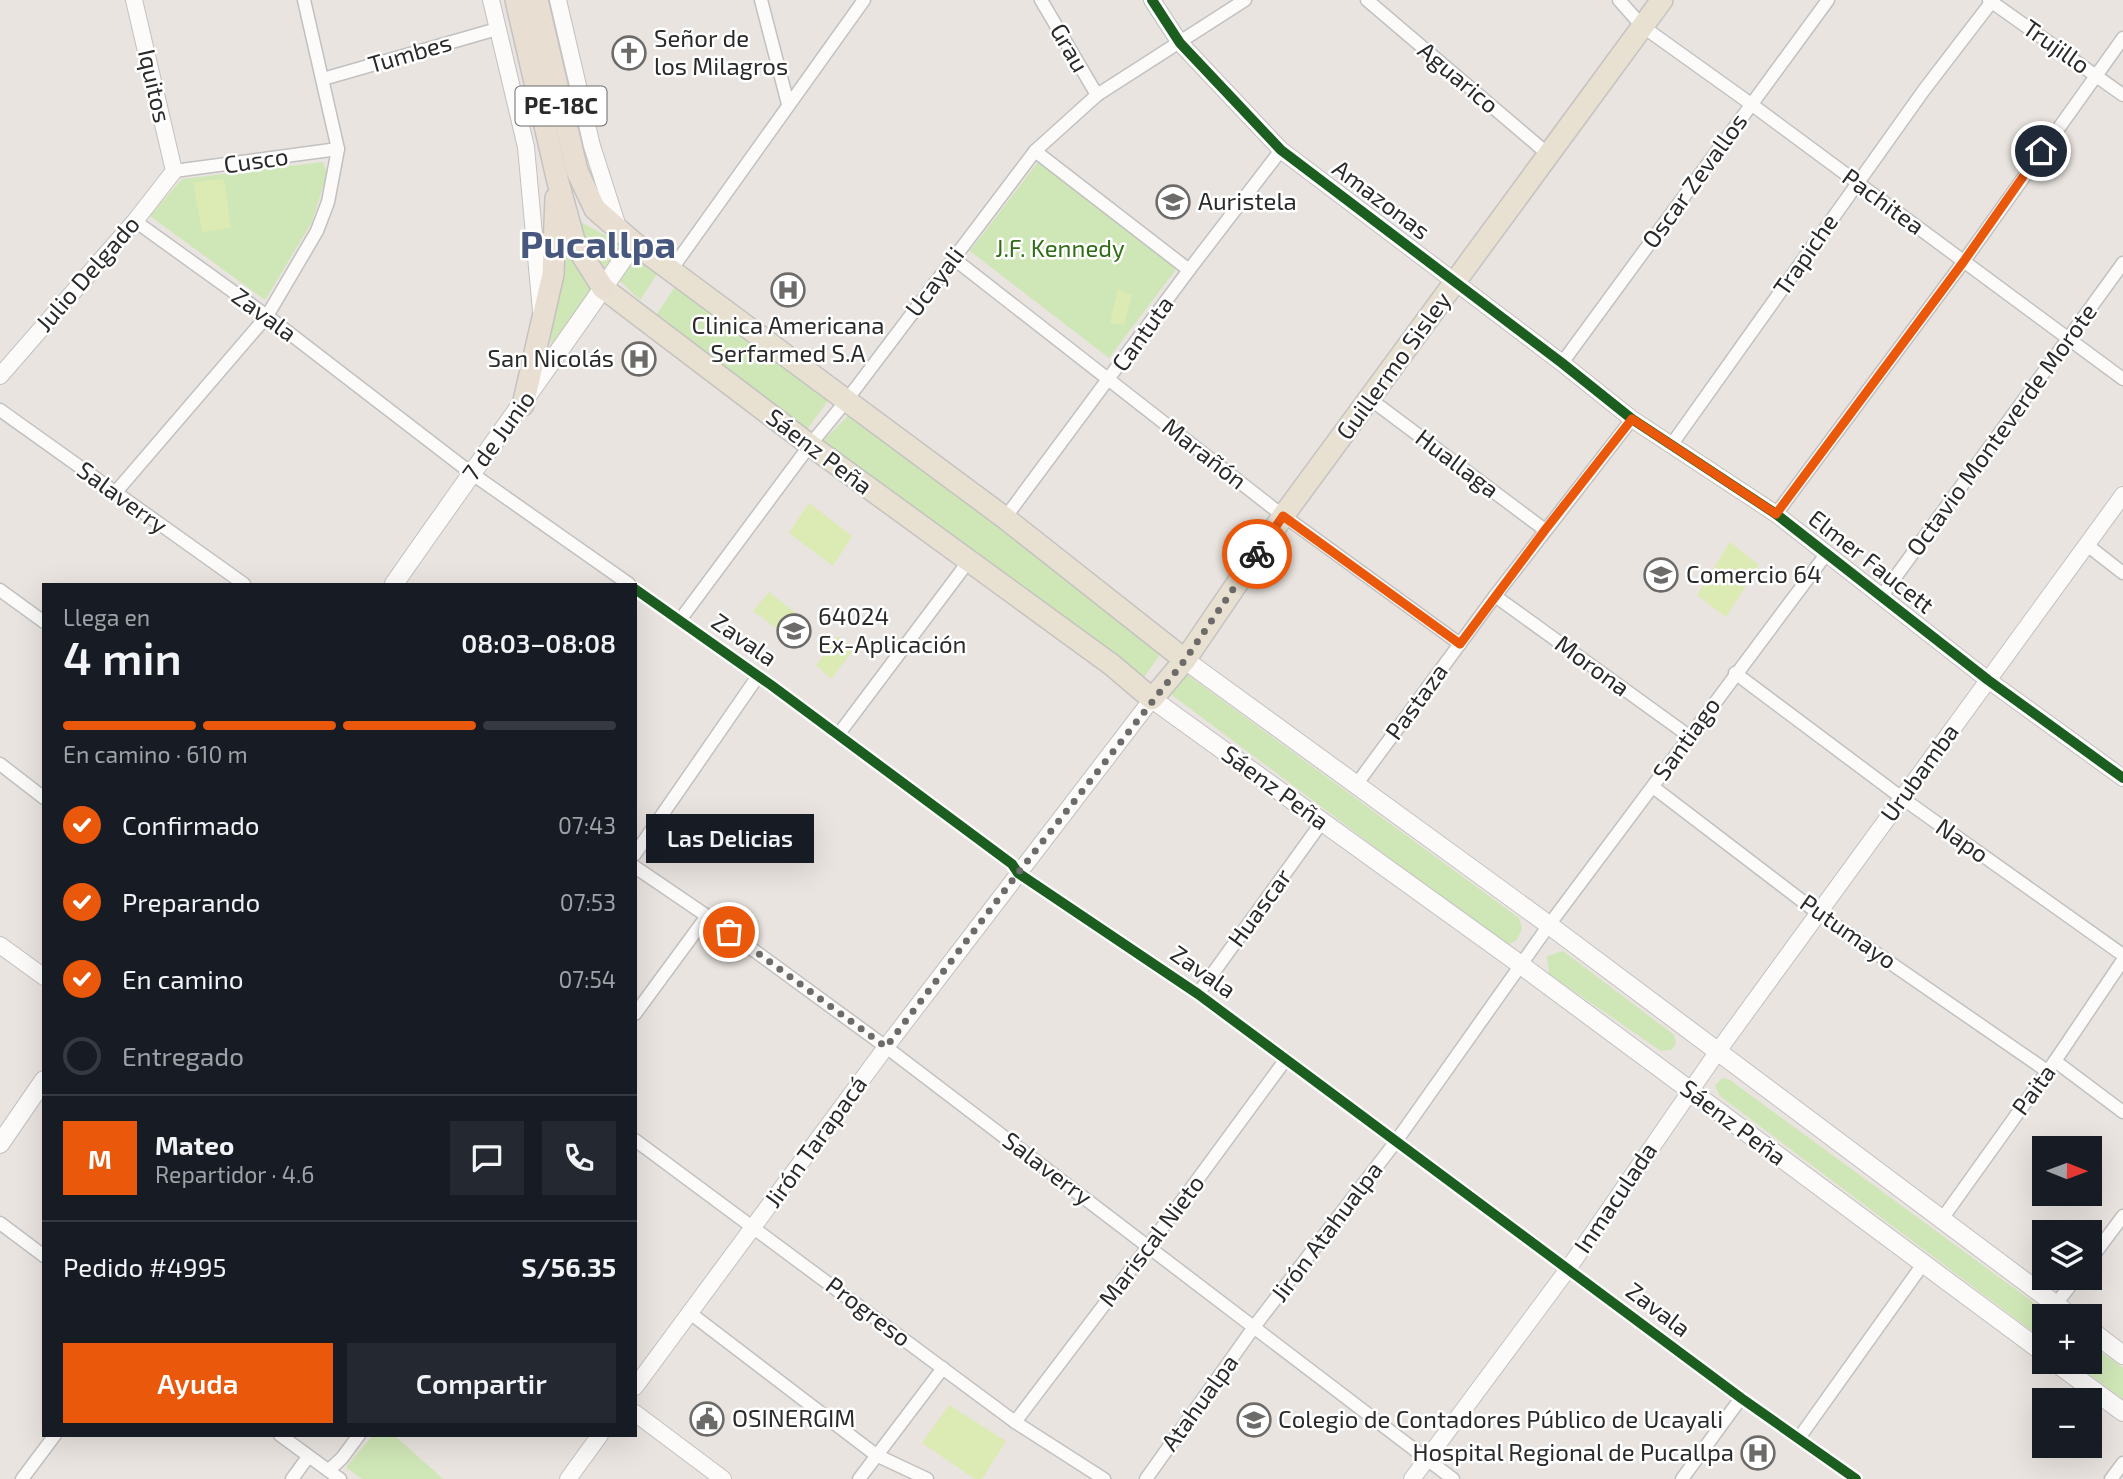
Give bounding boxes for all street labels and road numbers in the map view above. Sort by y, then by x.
street label: Trujillo [2018,12,2096,79]
street label: Grau [1045,18,1096,77]
street label: Tumbes [365,27,455,78]
street label: Aguarico [1413,35,1505,119]
street label: Iquitos [133,46,178,125]
road number: PE-18C [516,86,606,125]
street label: Oscar Zevallos [1635,107,1753,253]
street label: Cusco [222,141,290,178]
street label: Amazonas [1328,153,1436,245]
street label: Pachitea [1837,161,1930,240]
street label: Trapiche [1766,208,1843,301]
street label: Julio Delgado [29,209,145,337]
street label: Ucayali [898,241,969,322]
street label: Zavala [227,281,303,347]
street label: Guillermo Sisley [1329,285,1456,445]
street label: Cantuta [1105,290,1179,376]
street label: Octavio Monteverde Morote [1899,297,2102,561]
street label: 7 de Junio [455,384,540,486]
street label: Sáenz Peña [761,402,879,500]
street label: Marañón [1157,411,1253,495]
street label: Huallaga [1411,422,1505,504]
street label: Salaverry [72,454,174,539]
street label: Elmer Faucett [1804,503,1940,619]
street label: Zavala [707,606,783,672]
street label: Morona [1550,628,1636,701]
street label: Pastaza [1378,657,1453,745]
street label: Santiago [1646,691,1726,785]
street label: Urubamba [1874,717,1964,827]
street label: Sáenz Peña [1217,738,1335,835]
street label: Napo [1931,811,1995,868]
street label: Huascar [1221,862,1297,952]
street label: Putumayo [1795,887,1903,975]
street label: Zavala [1166,938,1242,1004]
street label: Paita [2005,1058,2061,1120]
street label: Jirón Tarapacá [757,1070,872,1213]
street label: Sáenz Peña [1675,1073,1793,1171]
street label: Salaverry [998,1125,1099,1211]
street label: Inmaculada [1567,1136,1662,1258]
street label: Jirón Atahualpa [1264,1155,1388,1307]
street label: Mariscal Nieto [1092,1169,1210,1312]
street label: Progreso [821,1270,917,1352]
street label: Zavala [1621,1275,1697,1342]
street label: Atahualpa [1154,1348,1243,1456]

